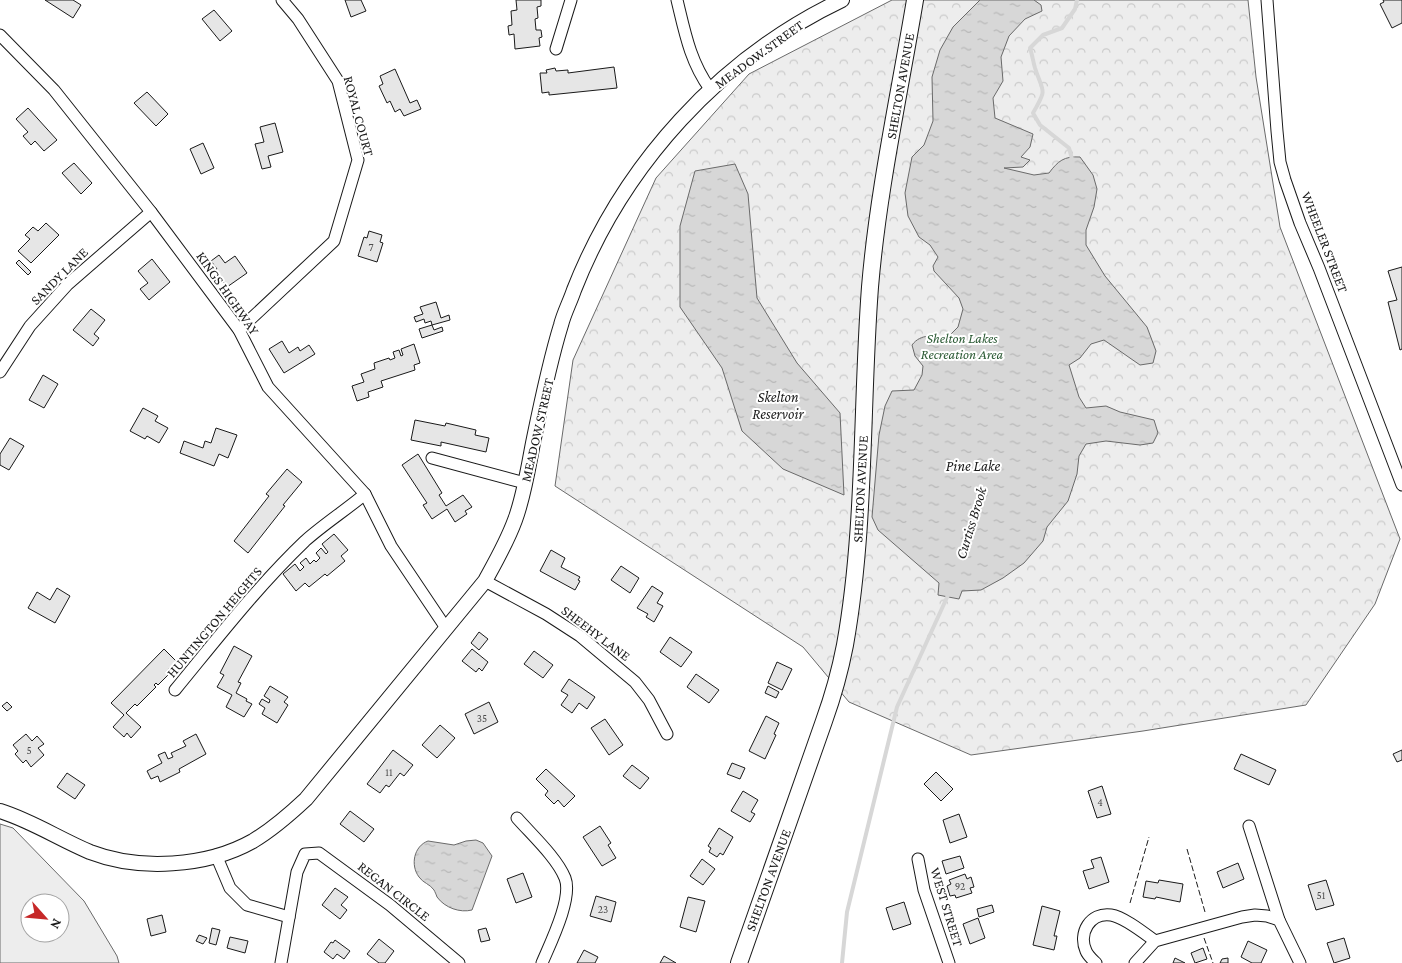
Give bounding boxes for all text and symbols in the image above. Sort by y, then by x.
street label: MEADOW STREET [711,16,807,92]
street label: SHELTON AVENUE [883,31,917,140]
street label: ROYAL COURT [341,74,378,158]
street label: WHEELER STREET [1298,189,1352,295]
house number: 7 [368,241,374,253]
street label: SANDY LANE [27,244,91,308]
street label: KINGS HIGHWAY [193,248,263,338]
park label: Shelton Lakes Recreation Area [921,330,1004,362]
street label: MEADOW STREET [517,376,557,483]
water label: Skelton Reservoir [752,389,805,422]
street label: SHELTON AVENUE [849,435,871,543]
water label: Pine Lake [946,458,1000,474]
water label: Curtiss Brook [952,484,990,561]
street label: HUNTINGTON HEIGHTS [163,563,265,681]
street label: SHEEHY LANE [558,602,634,664]
house number: 35 [477,712,487,724]
house number: 5 [26,744,32,756]
house number: 11 [385,766,393,778]
house number: 4 [1097,796,1103,808]
street label: SHELTON AVENUE [742,826,794,933]
street label: REGAN CIRCLE [355,858,433,924]
street label: WEST STREET [927,866,967,949]
house number: 92 [955,880,965,892]
house number: 51 [1317,889,1326,901]
north arrow [20,893,70,943]
house number: 23 [598,903,608,915]
text: N [47,916,66,932]

